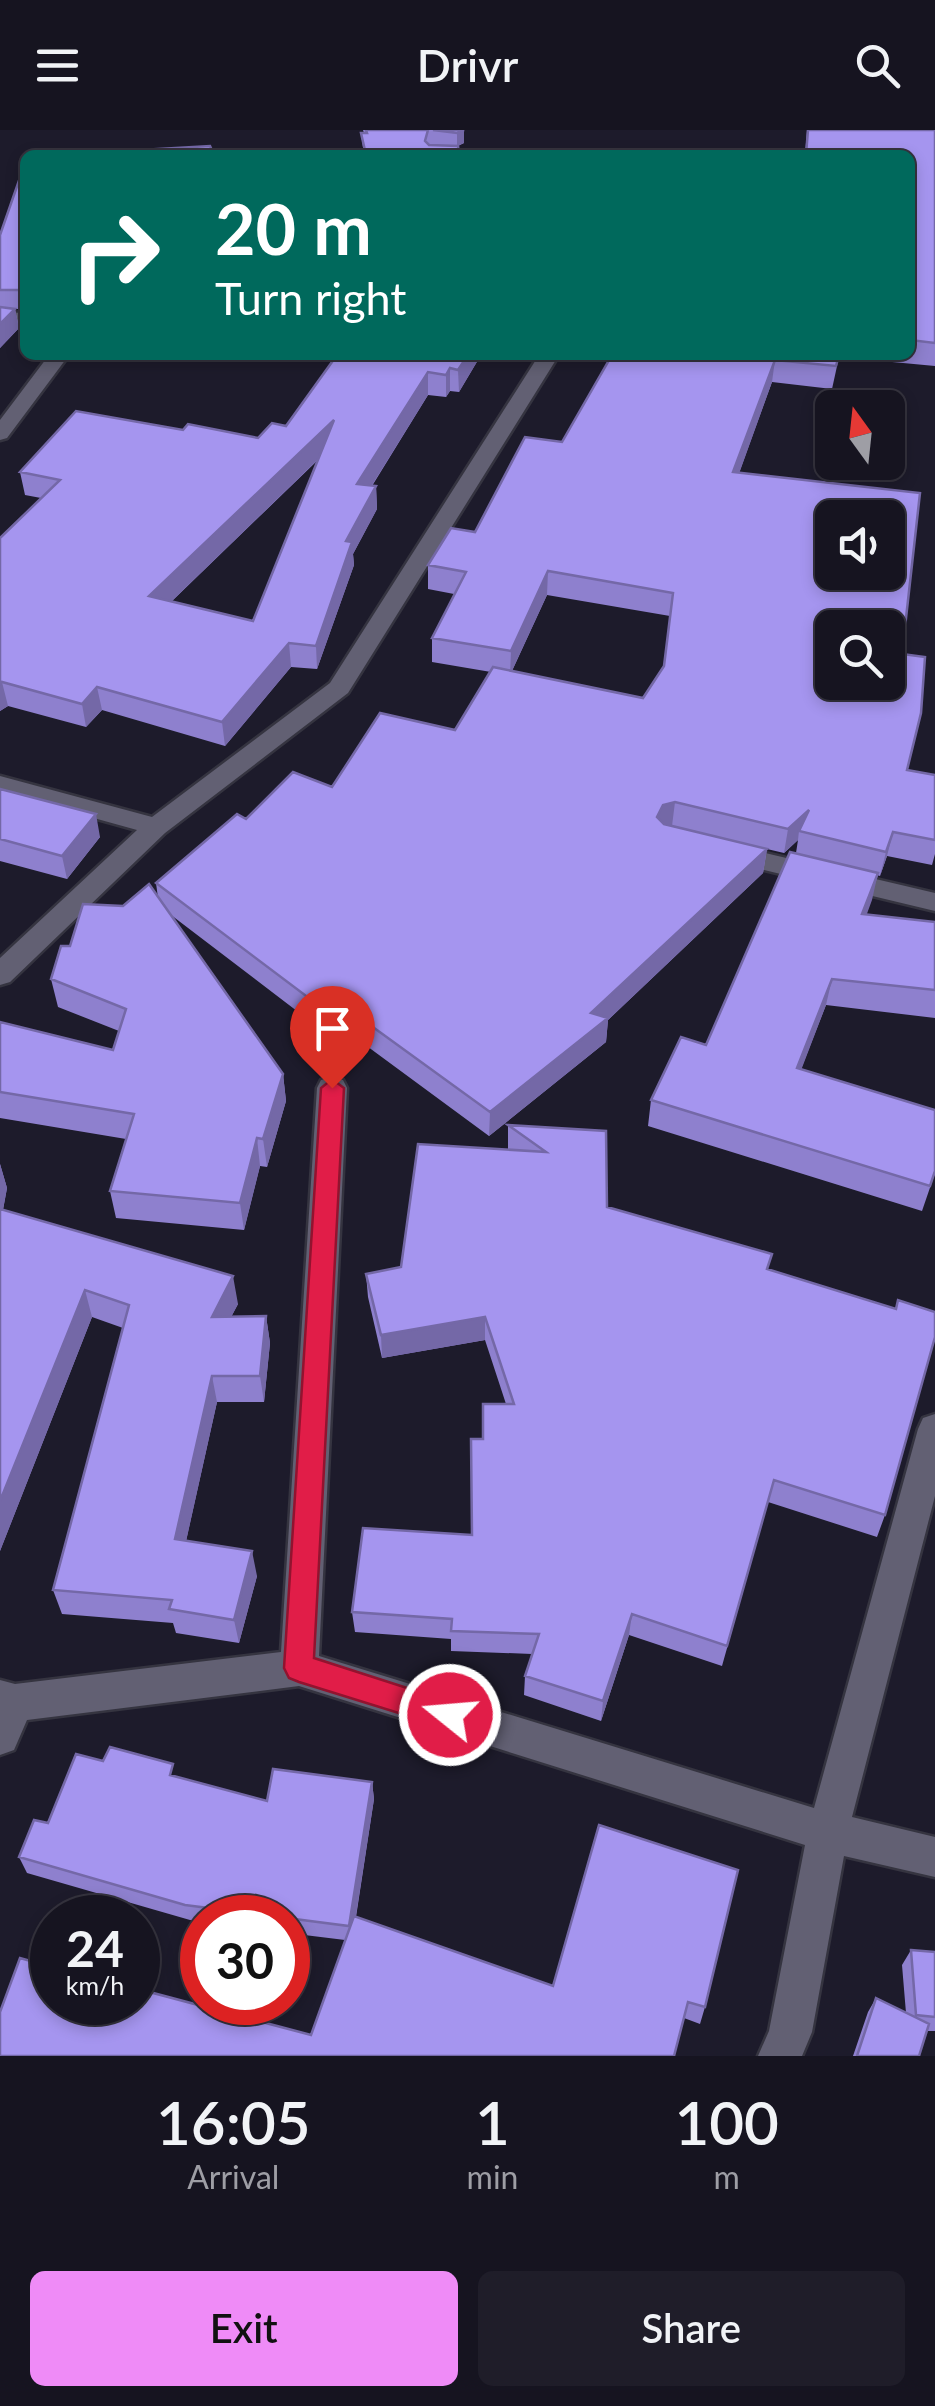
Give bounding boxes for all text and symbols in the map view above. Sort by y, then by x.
icon: menu [30,38,85,93]
text: Drivr [417,38,518,92]
icon: search [850,38,905,93]
text: 20 m [215,186,372,270]
icon: right [50,190,180,320]
text: Turn right [215,271,406,325]
north arrow [815,390,905,480]
map controls [815,390,905,700]
button: sound [815,500,905,590]
button: search [815,610,905,700]
pin [290,986,375,1089]
icon: arrive [305,1001,360,1056]
position arrow [398,1663,502,1767]
speed limit sign: 30 [180,1895,310,2025]
text: 24 [66,1918,124,1978]
text: km/h [66,1970,124,2000]
text: 16:05 [156,2086,311,2158]
text: 1 [475,2086,510,2158]
text: 100 [675,2086,779,2158]
text: Arrival [187,2157,279,2196]
text: min [467,2157,518,2196]
text: m [714,2157,740,2196]
button: Exit [30,2271,458,2386]
button: Share [478,2271,905,2386]

